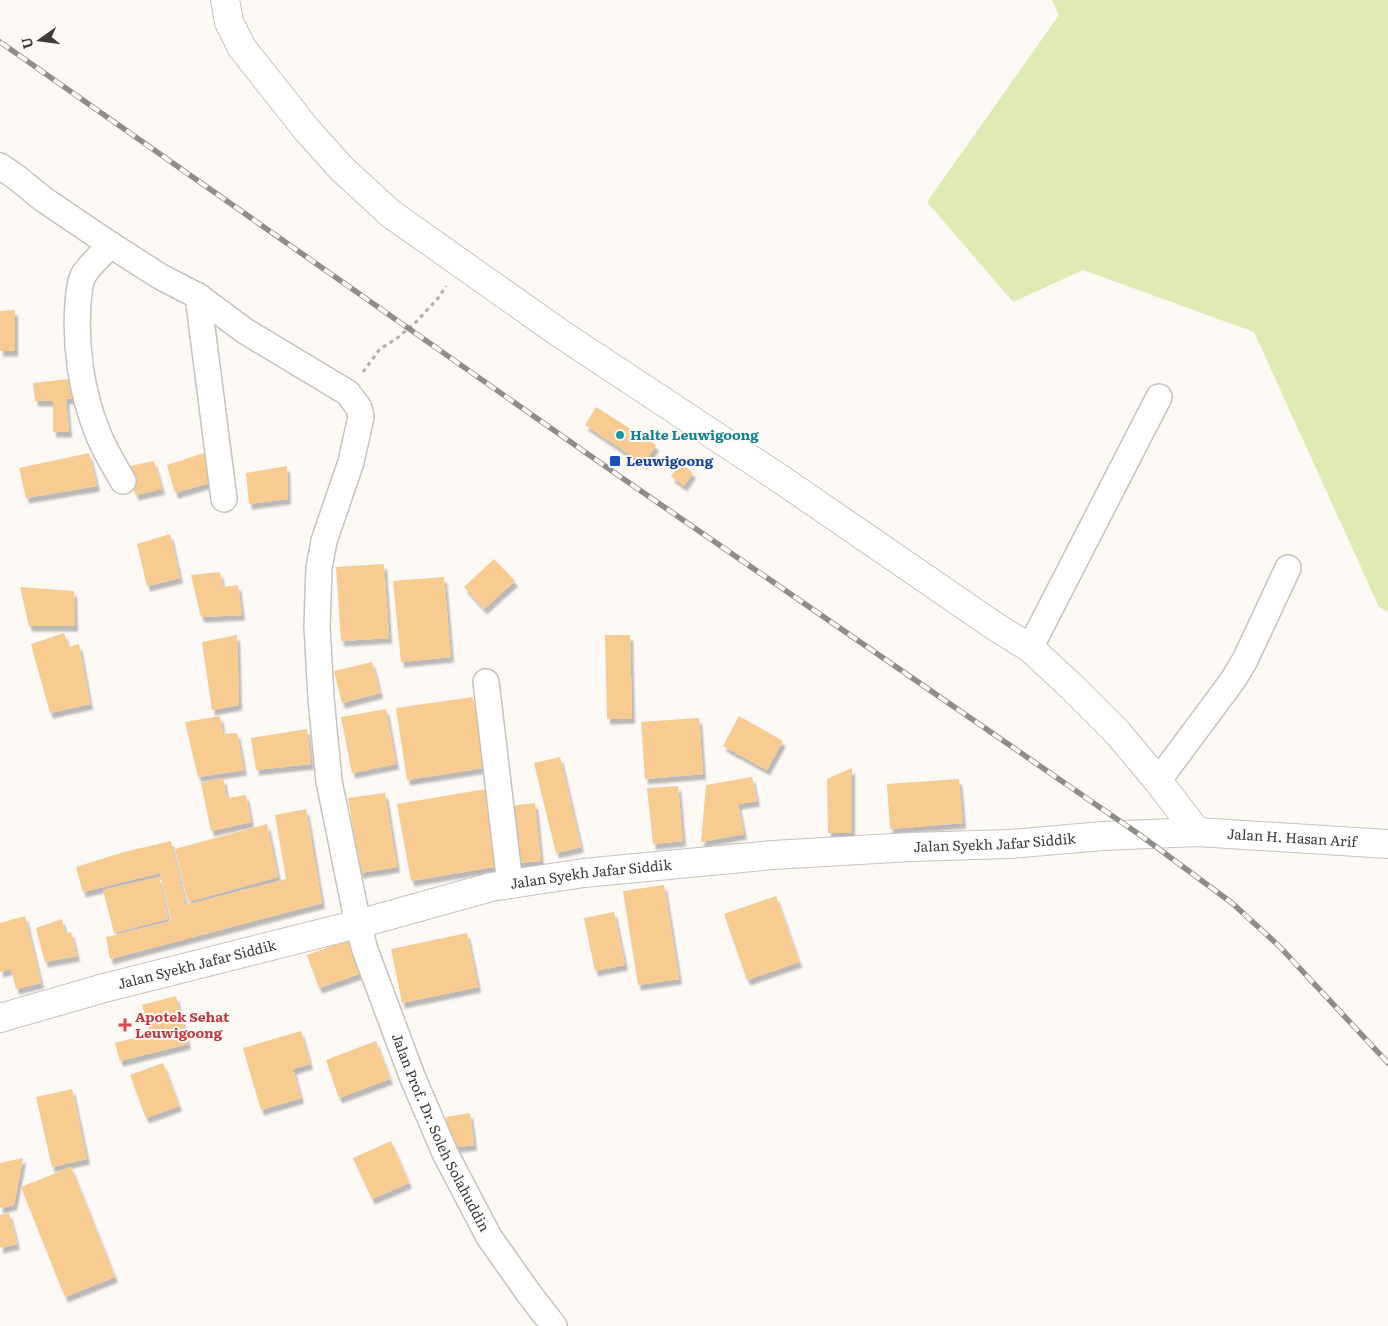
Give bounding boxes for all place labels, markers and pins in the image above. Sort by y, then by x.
place label: Halte Leuwigoong [630,424,759,444]
marker: Halte Leuwigoong [614,429,626,441]
place label: Leuwigoong [626,450,714,470]
marker: Leuwigoong [608,454,622,468]
place label: Apotek Sehat Leuwigoong [135,1006,230,1042]
marker: Apotek Sehat Leuwigoong [119,1019,131,1031]

